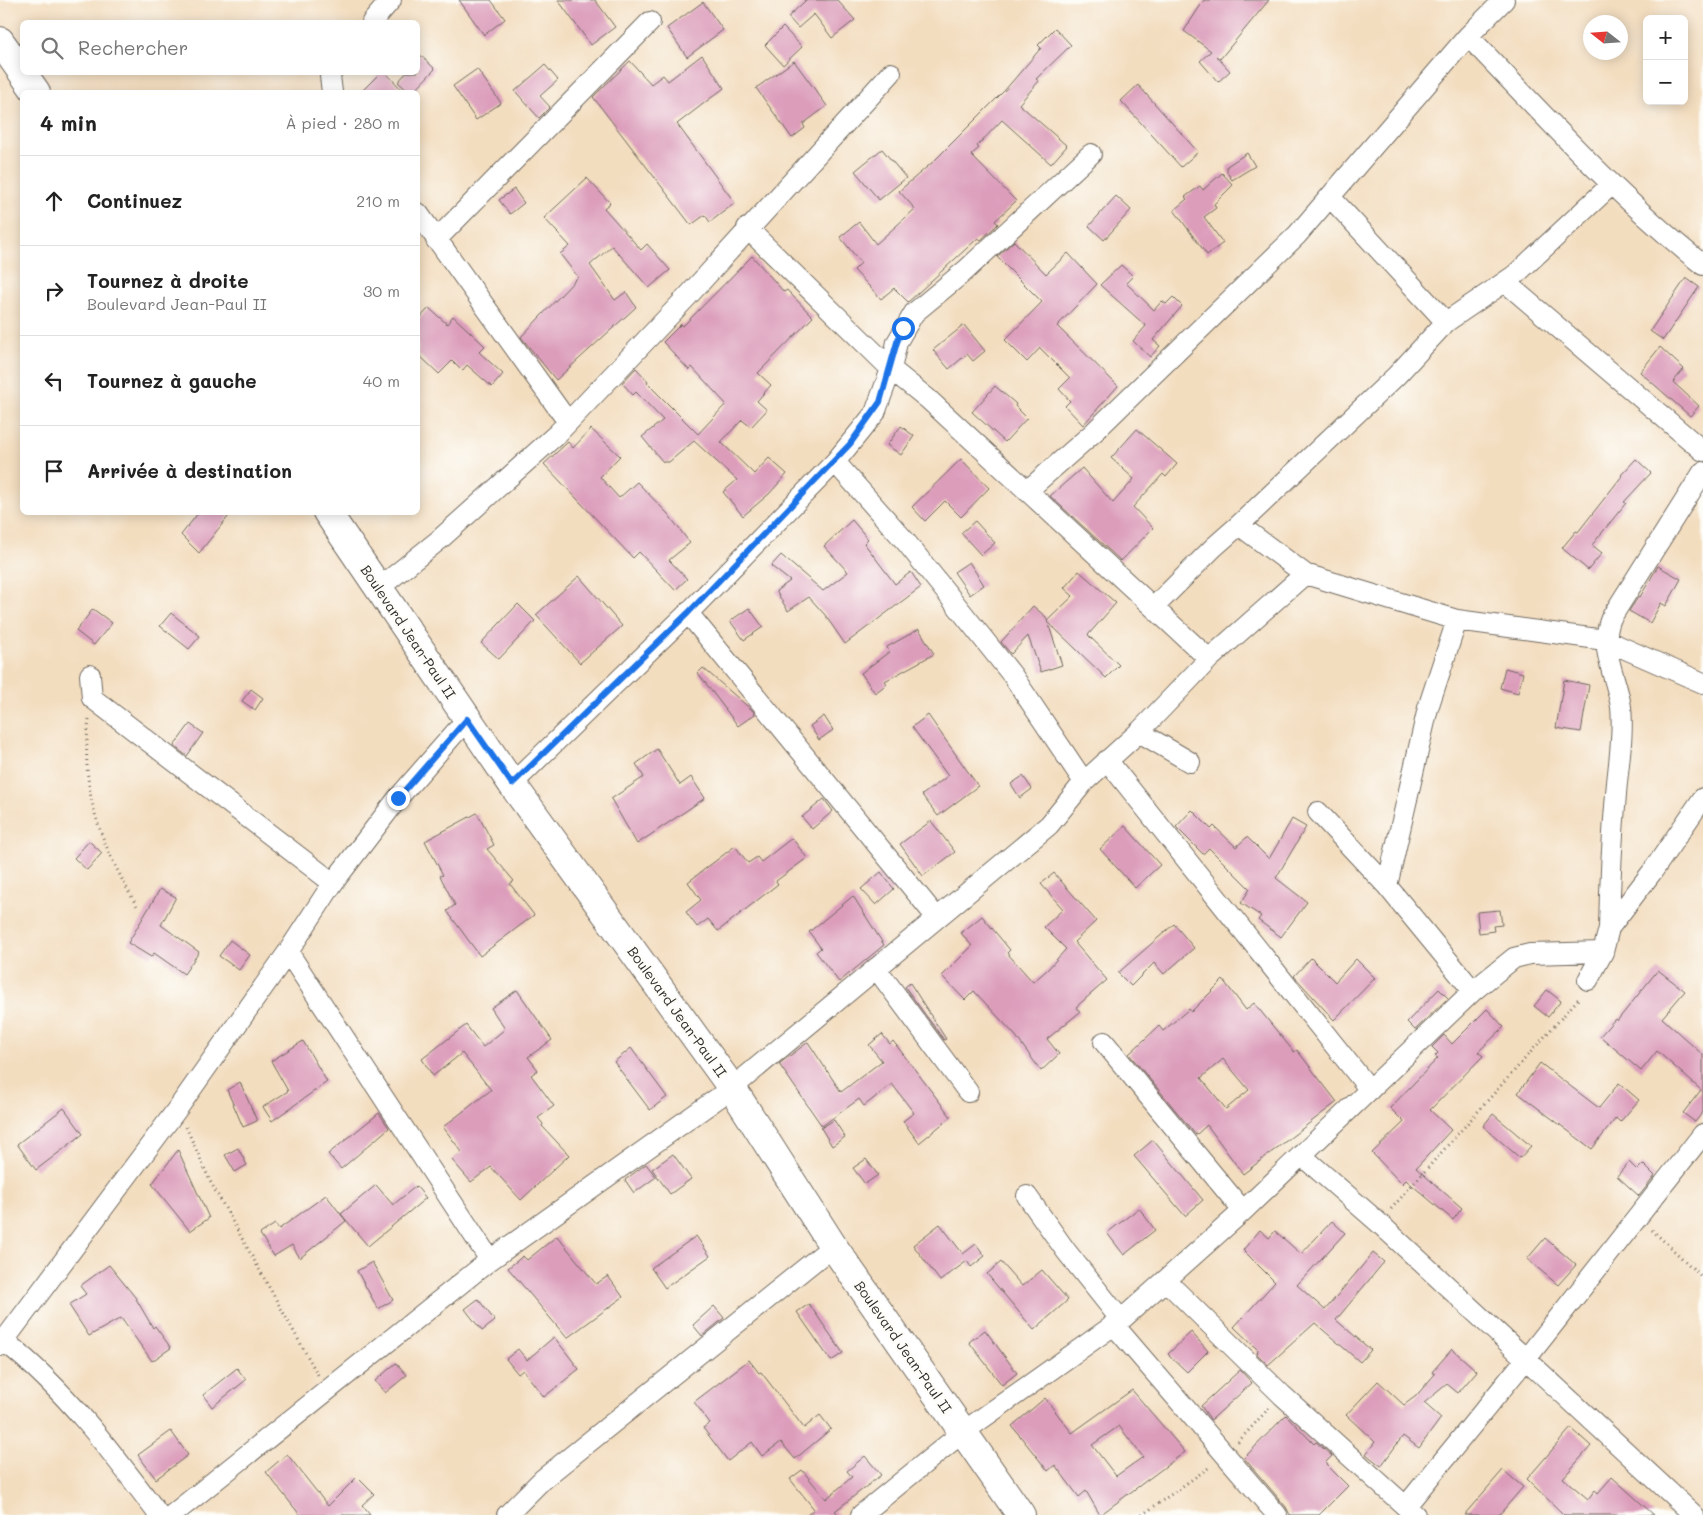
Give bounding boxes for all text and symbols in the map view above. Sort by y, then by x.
north arrow [1583,15,1628,60]
map controls [1643,15,1688,105]
button: + [1643,15,1688,60]
search box [20,20,420,75]
icon: search [38,34,66,62]
text: Rechercher [78,35,188,60]
button: − [1643,60,1688,105]
text: 4 min [40,109,97,136]
text: À pied · 280 m [285,112,400,133]
icon: ahead [40,187,68,215]
text: Continuez [87,188,182,213]
text: 210 m [356,190,400,211]
text: Tournez à droite [87,268,249,293]
icon: right [40,277,68,305]
text: 30 m [363,280,400,301]
text: Boulevard Jean-Paul II [87,293,267,314]
route start [892,317,915,340]
icon: left [40,367,68,395]
text: Tournez à gauche [87,368,256,393]
text: 40 m [363,370,400,391]
icon: arrive [40,457,68,485]
text: Arrivée à destination [87,458,292,483]
street label: Boulevard Jean-Paul II [357,561,460,702]
route end [387,787,410,810]
street label: Boulevard Jean-Paul II [623,943,731,1081]
street label: Boulevard Jean-Paul II [851,1277,956,1417]

